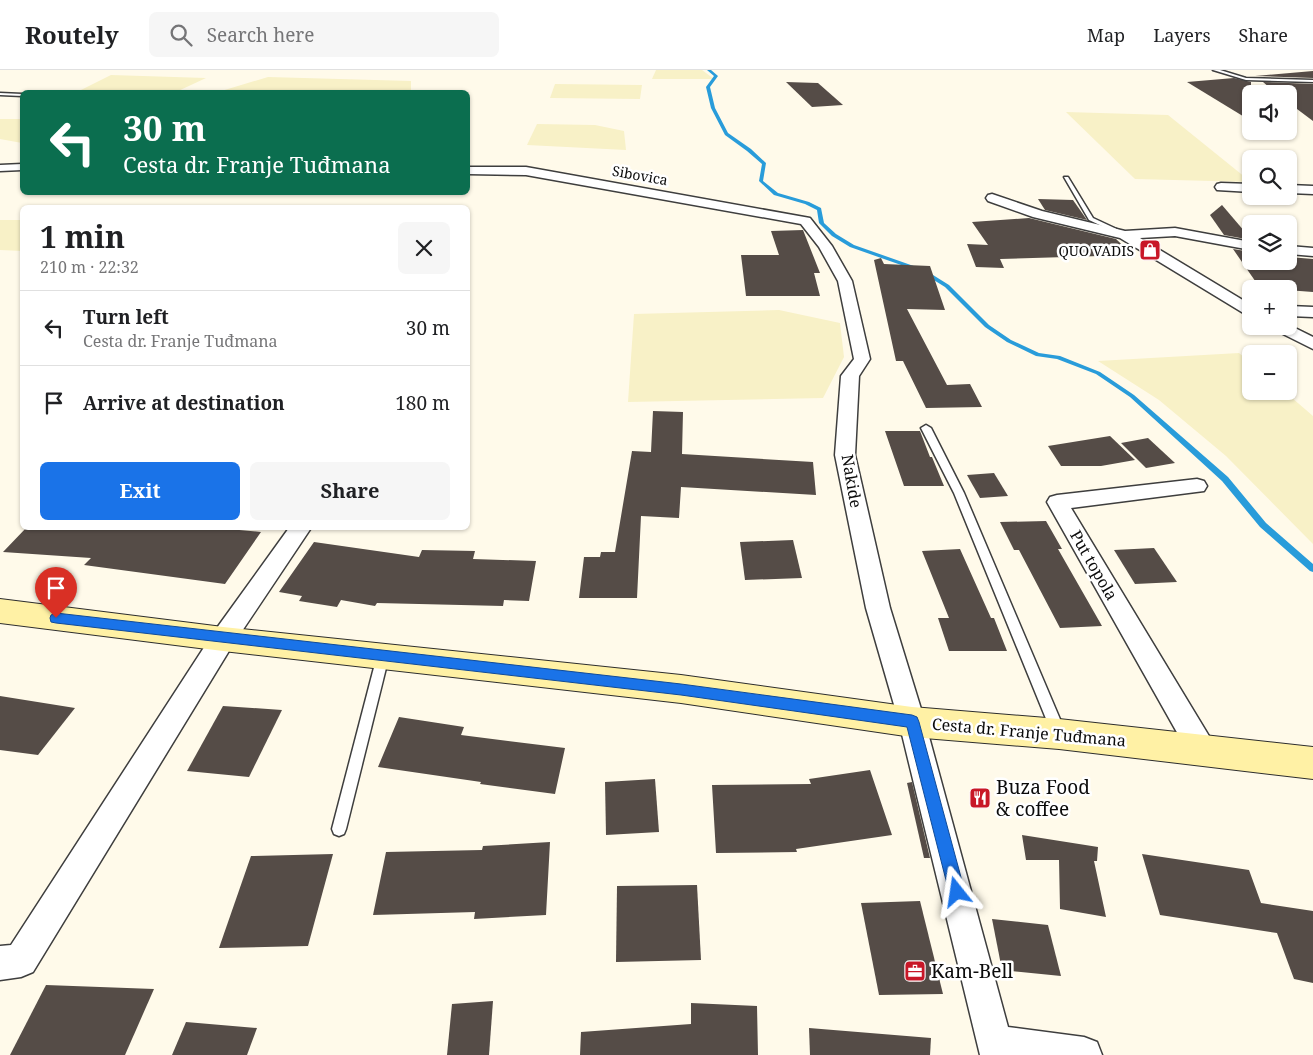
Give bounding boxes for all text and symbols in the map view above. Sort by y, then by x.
search box [149,12,499,57]
text: Routely [25,18,119,51]
icon: search [167,21,195,49]
text: Search here [207,22,314,48]
text: Map [1087,23,1125,47]
text: Layers [1153,23,1211,47]
text: Share [1239,23,1288,47]
map controls [1242,85,1297,400]
button: sound [1242,85,1297,140]
text: 30 m [123,104,206,151]
icon: left [40,110,105,175]
text: Cesta dr. Franje Tuđmana [123,149,391,179]
button: search [1242,150,1297,205]
street label: Sibovica [611,161,669,189]
button: layers [1242,215,1297,270]
text: 1 min [40,216,125,257]
button: close [398,222,450,274]
shop icon: QUO VADIS [1138,238,1162,262]
place label: QUO VADIS [1058,241,1134,260]
text: 210 m · 22:32 [40,256,139,278]
button: + [1242,280,1297,335]
text: Turn left [83,304,169,330]
icon: left [40,314,68,342]
text: 30 m [406,315,450,341]
text: Cesta dr. Franje Tuđmana [83,330,278,352]
button: − [1242,345,1297,400]
icon: arrive [40,389,68,417]
text: Arrive at destination [83,390,285,416]
text: 180 m [395,390,450,416]
street label: Nakide [836,452,868,510]
button: Exit [40,462,240,520]
button: Share [250,462,450,520]
street label: Put topola [1065,526,1123,604]
pin [35,567,77,618]
icon: arrive [42,574,70,602]
street label: Cesta dr. Franje Tuđmana [931,713,1127,751]
place label: Buza Food & coffee [996,774,1090,822]
restaurant icon: Buza Food & coffee [968,786,992,810]
position arrow [930,865,982,917]
place label: Kam-Bell [931,958,1013,984]
office icon: Kam-Bell [903,959,927,983]

